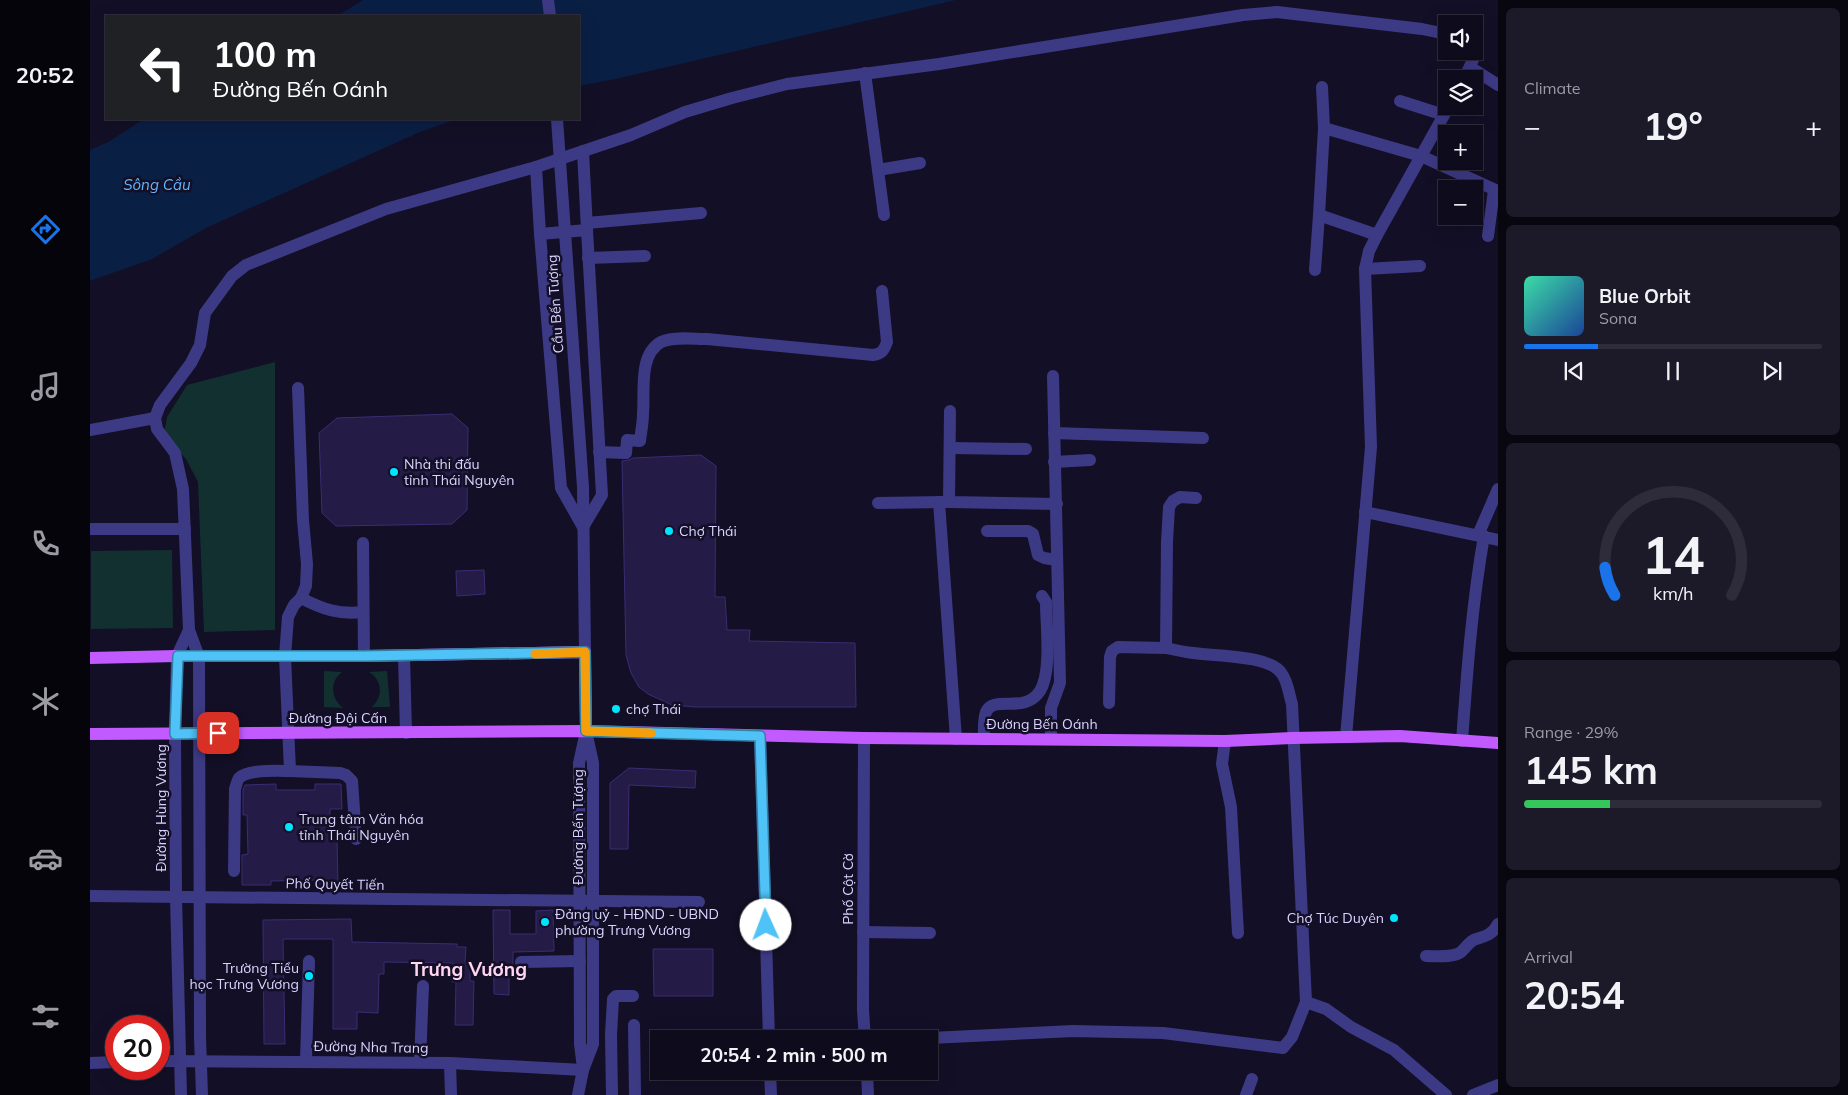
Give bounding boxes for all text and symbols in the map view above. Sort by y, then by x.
map controls [1438,15,1483,225]
button: sound [1438,15,1483,60]
text: 100 m [213,32,317,76]
icon: left [130,35,195,100]
text: 20:52 [16,61,74,89]
button: layers [1438,70,1483,115]
text: Đường Bến Oánh [213,75,388,103]
text: Climate [1524,78,1580,98]
text: 19° [1643,102,1703,150]
text: − [1524,109,1541,144]
text: + [1805,109,1822,144]
button: + [1438,125,1483,170]
water label: Sông Cầu [123,175,191,194]
button: − [1438,180,1483,225]
icon: directions [28,212,63,247]
street label: Cầu Bến Tượng [543,254,567,354]
text: Blue Orbit [1599,284,1690,308]
text: Sona [1599,308,1637,328]
icon: previous [1560,357,1588,385]
icon: pause [1659,357,1687,385]
icon: next [1758,357,1786,385]
icon: music [28,369,63,404]
place label: Nhà thi đấu tỉnh Thái Nguyên [404,455,514,489]
marker: Nhà thi đấu tỉnh Thái Nguyên [388,466,400,478]
place label: Chợ Thái [679,522,737,540]
text: 14 [1642,522,1704,587]
marker: Chợ Thái [663,525,675,537]
icon: phone [28,526,63,561]
text: km/h [1653,582,1693,604]
icon: climate [28,684,63,719]
place label: chợ Thái [626,700,681,718]
marker: chợ Thái [610,703,622,715]
street label: Đường Đội Cấn [289,709,387,727]
pin [197,712,239,754]
street label: Đường Bến Oánh [986,715,1098,733]
icon: arrive [204,719,232,747]
text: Range · 29% [1524,722,1619,742]
street label: Đường Hùng Vương [152,744,170,872]
text: 145 km [1524,746,1658,794]
street label: Đường Bến Tượng [569,769,587,885]
place label: Trung tâm Văn hóa tỉnh Thái Nguyên [299,810,424,844]
marker: Trung tâm Văn hóa tỉnh Thái Nguyên [283,821,295,833]
icon: car [28,841,63,876]
street label: Phố Cột Cờ [839,853,857,925]
street label: Phố Quyết Tiến [285,874,385,894]
position arrow [739,898,791,950]
place label: Đảng uỷ - HĐND - UBND phường Trưng Vương [555,905,719,939]
place label: Chợ Túc Duyên [1287,909,1384,927]
marker: Chợ Túc Duyên [1388,912,1400,924]
marker: Đảng uỷ - HĐND - UBND phường Trưng Vương [539,916,551,928]
text: Arrival [1524,947,1573,967]
district label: Trưng Vương [411,957,527,981]
place label: Trường Tiểu học Trưng Vương [190,959,299,993]
marker: Trường Tiểu học Trưng Vương [303,970,315,982]
text: 20:54 [1524,971,1625,1019]
icon: filters [28,999,63,1034]
speed limit sign: 20 [105,1015,170,1080]
street label: Đường Nha Trang [313,1037,429,1057]
text: 20:54 · 2 min · 500 m [700,1043,888,1067]

